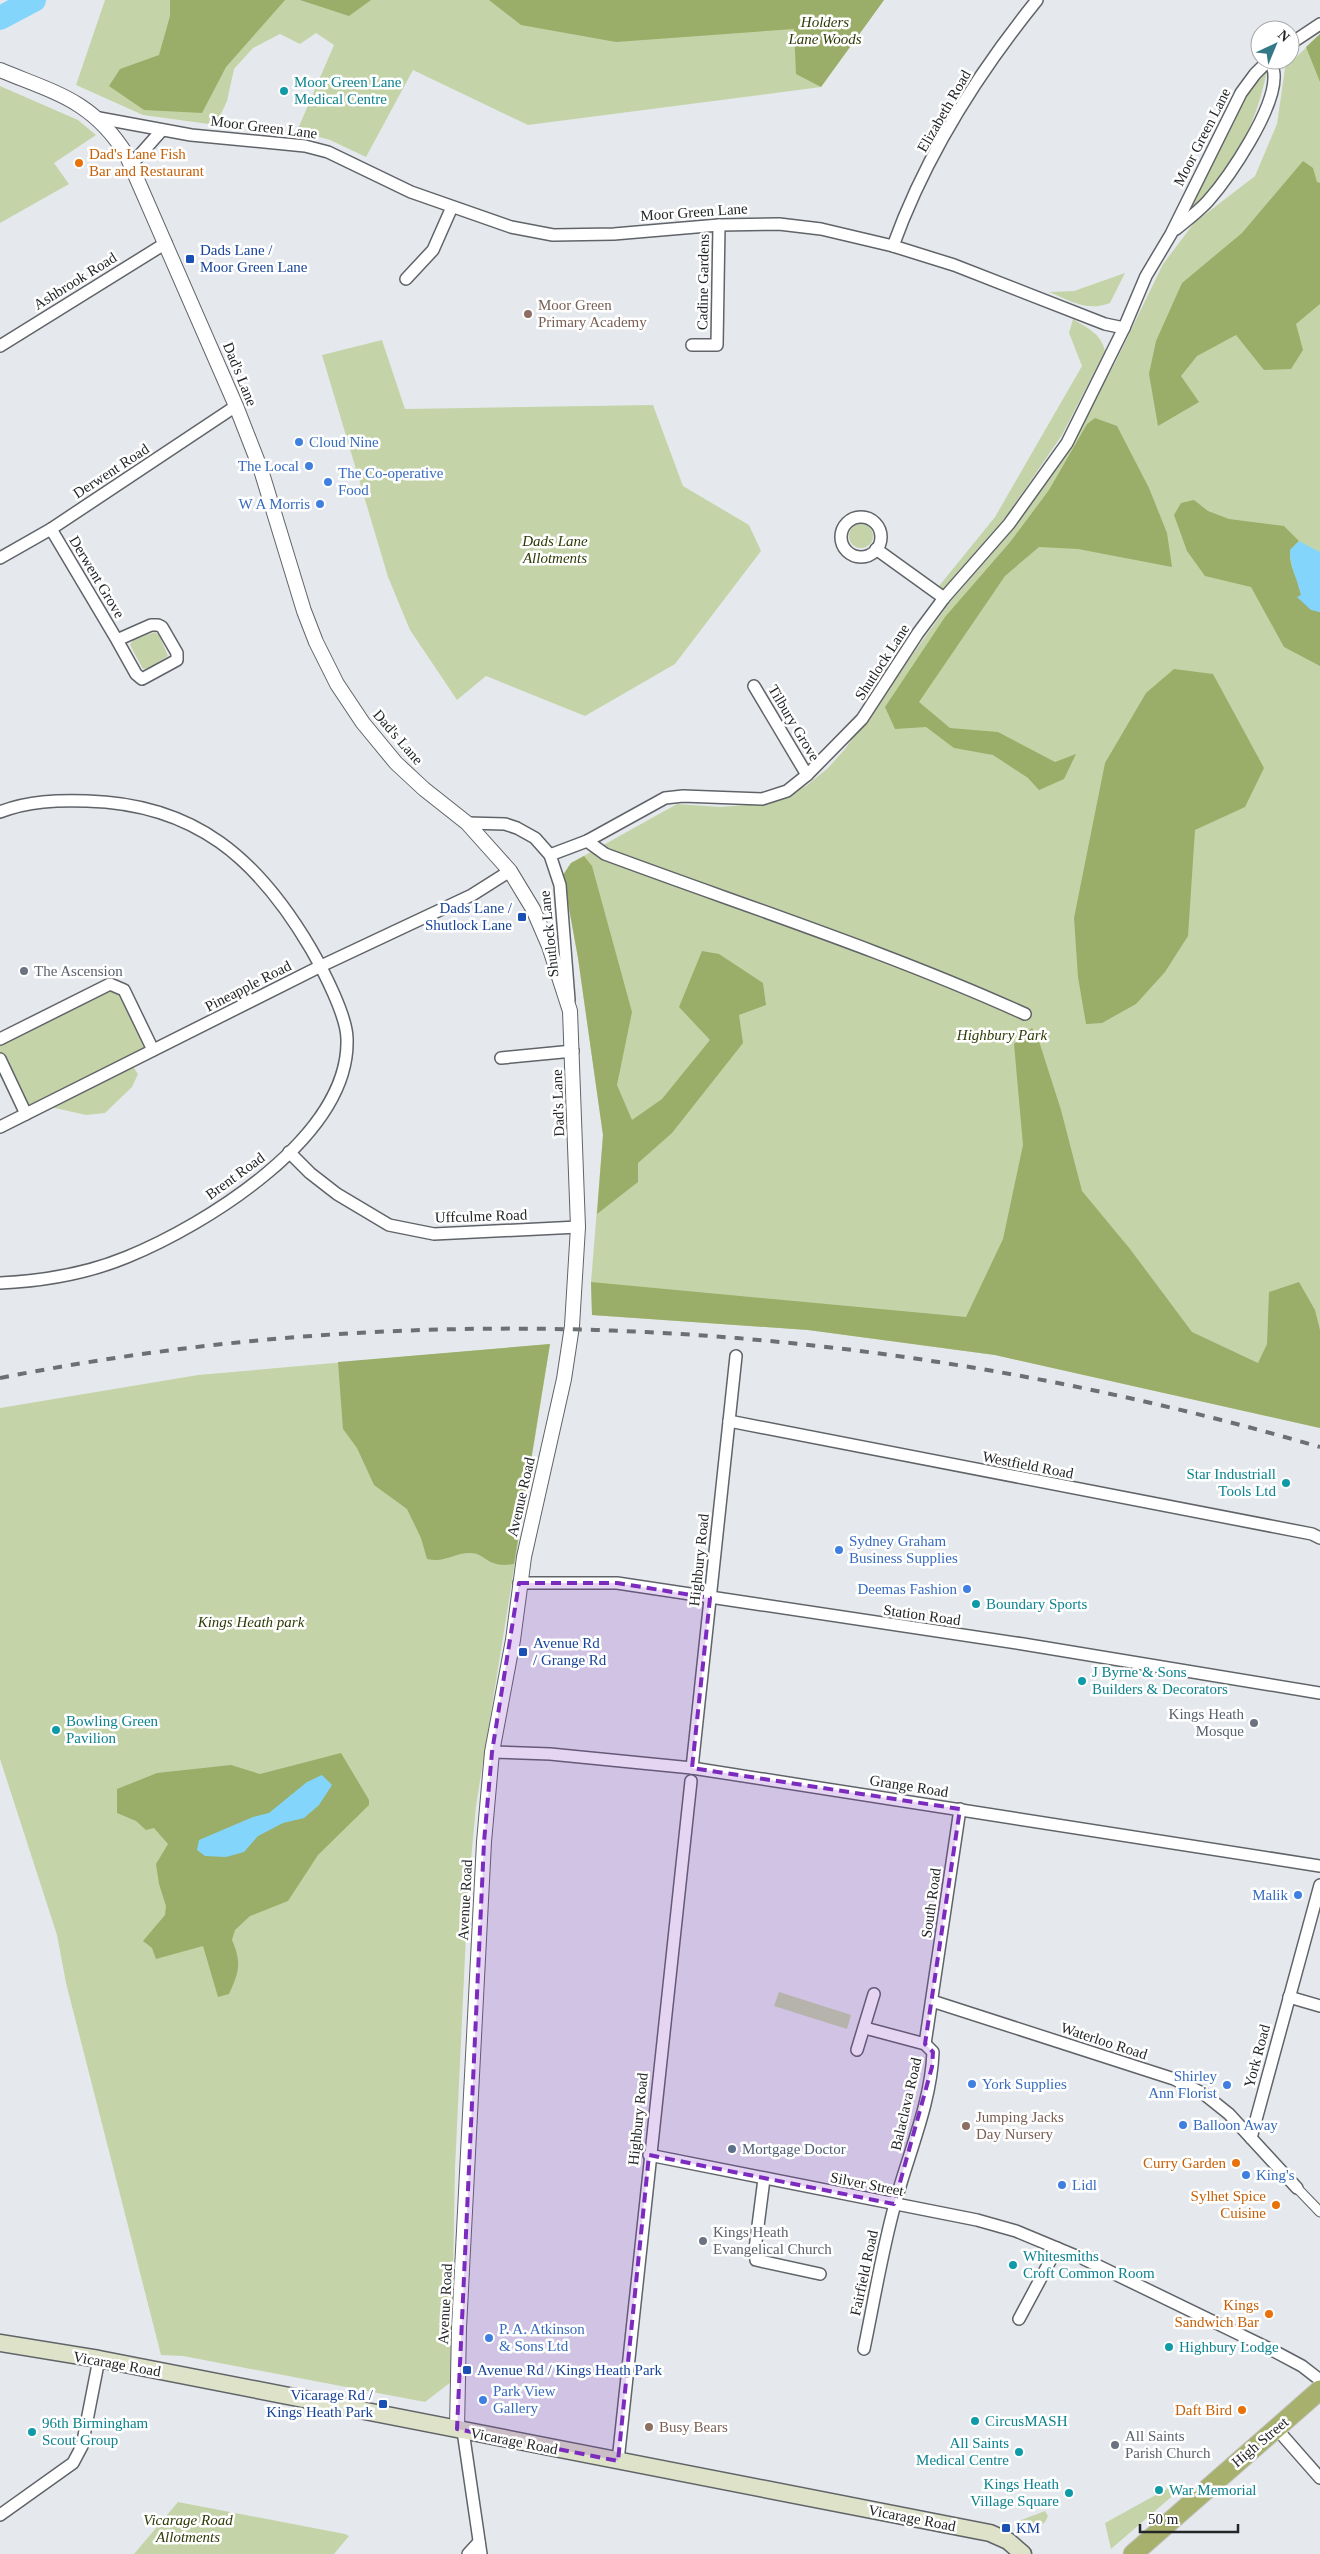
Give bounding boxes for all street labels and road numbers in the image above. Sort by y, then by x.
street label: Elizabeth Road [914,67,974,155]
street label: Moor Green Lane [1170,85,1234,189]
street label: Moor Green Lane [210,113,319,142]
street label: Moor Green Lane [640,200,748,224]
street label: Cadine Gardens [694,234,712,330]
street label: Ashbrook Road [31,249,120,313]
street label: Dad's Lane [220,340,260,408]
street label: Derwent Road [70,440,152,501]
street label: Derwent Grove [66,533,128,621]
street label: Shutlock Lane [852,621,913,703]
street label: Tilbury Grove [765,682,823,764]
street label: Dad's Lane [370,706,426,768]
street label: Shutlock Lane [536,890,562,978]
street label: Pineapple Road [202,957,294,1015]
street label: Dad's Lane [549,1069,567,1137]
street label: Brent Road [202,1149,268,1203]
street label: Uffculme Road [434,1206,528,1226]
street label: Westfield Road [981,1448,1075,1482]
street label: Avenue Road [504,1455,538,1538]
street label: Highbury Road [686,1512,712,1607]
street label: Station Road [882,1602,962,1628]
street label: Grange Road [868,1772,950,1800]
street label: Avenue Road [455,1859,475,1941]
street label: South Road [918,1867,944,1939]
street label: Waterloo Road [1059,2019,1150,2063]
street label: York Road [1241,2022,1273,2089]
street label: Balaclava Road [888,2056,925,2152]
street label: Highbury Road [625,2071,651,2166]
street label: Silver Street [829,2169,906,2199]
street label: Fairfield Road [847,2228,881,2317]
street label: Avenue Road [435,2263,455,2345]
street label: Vicarage Road [72,2348,163,2380]
street label: High Street [1229,2413,1292,2470]
street label: Vicarage Road [469,2425,560,2457]
street label: Vicarage Road [867,2502,958,2534]

